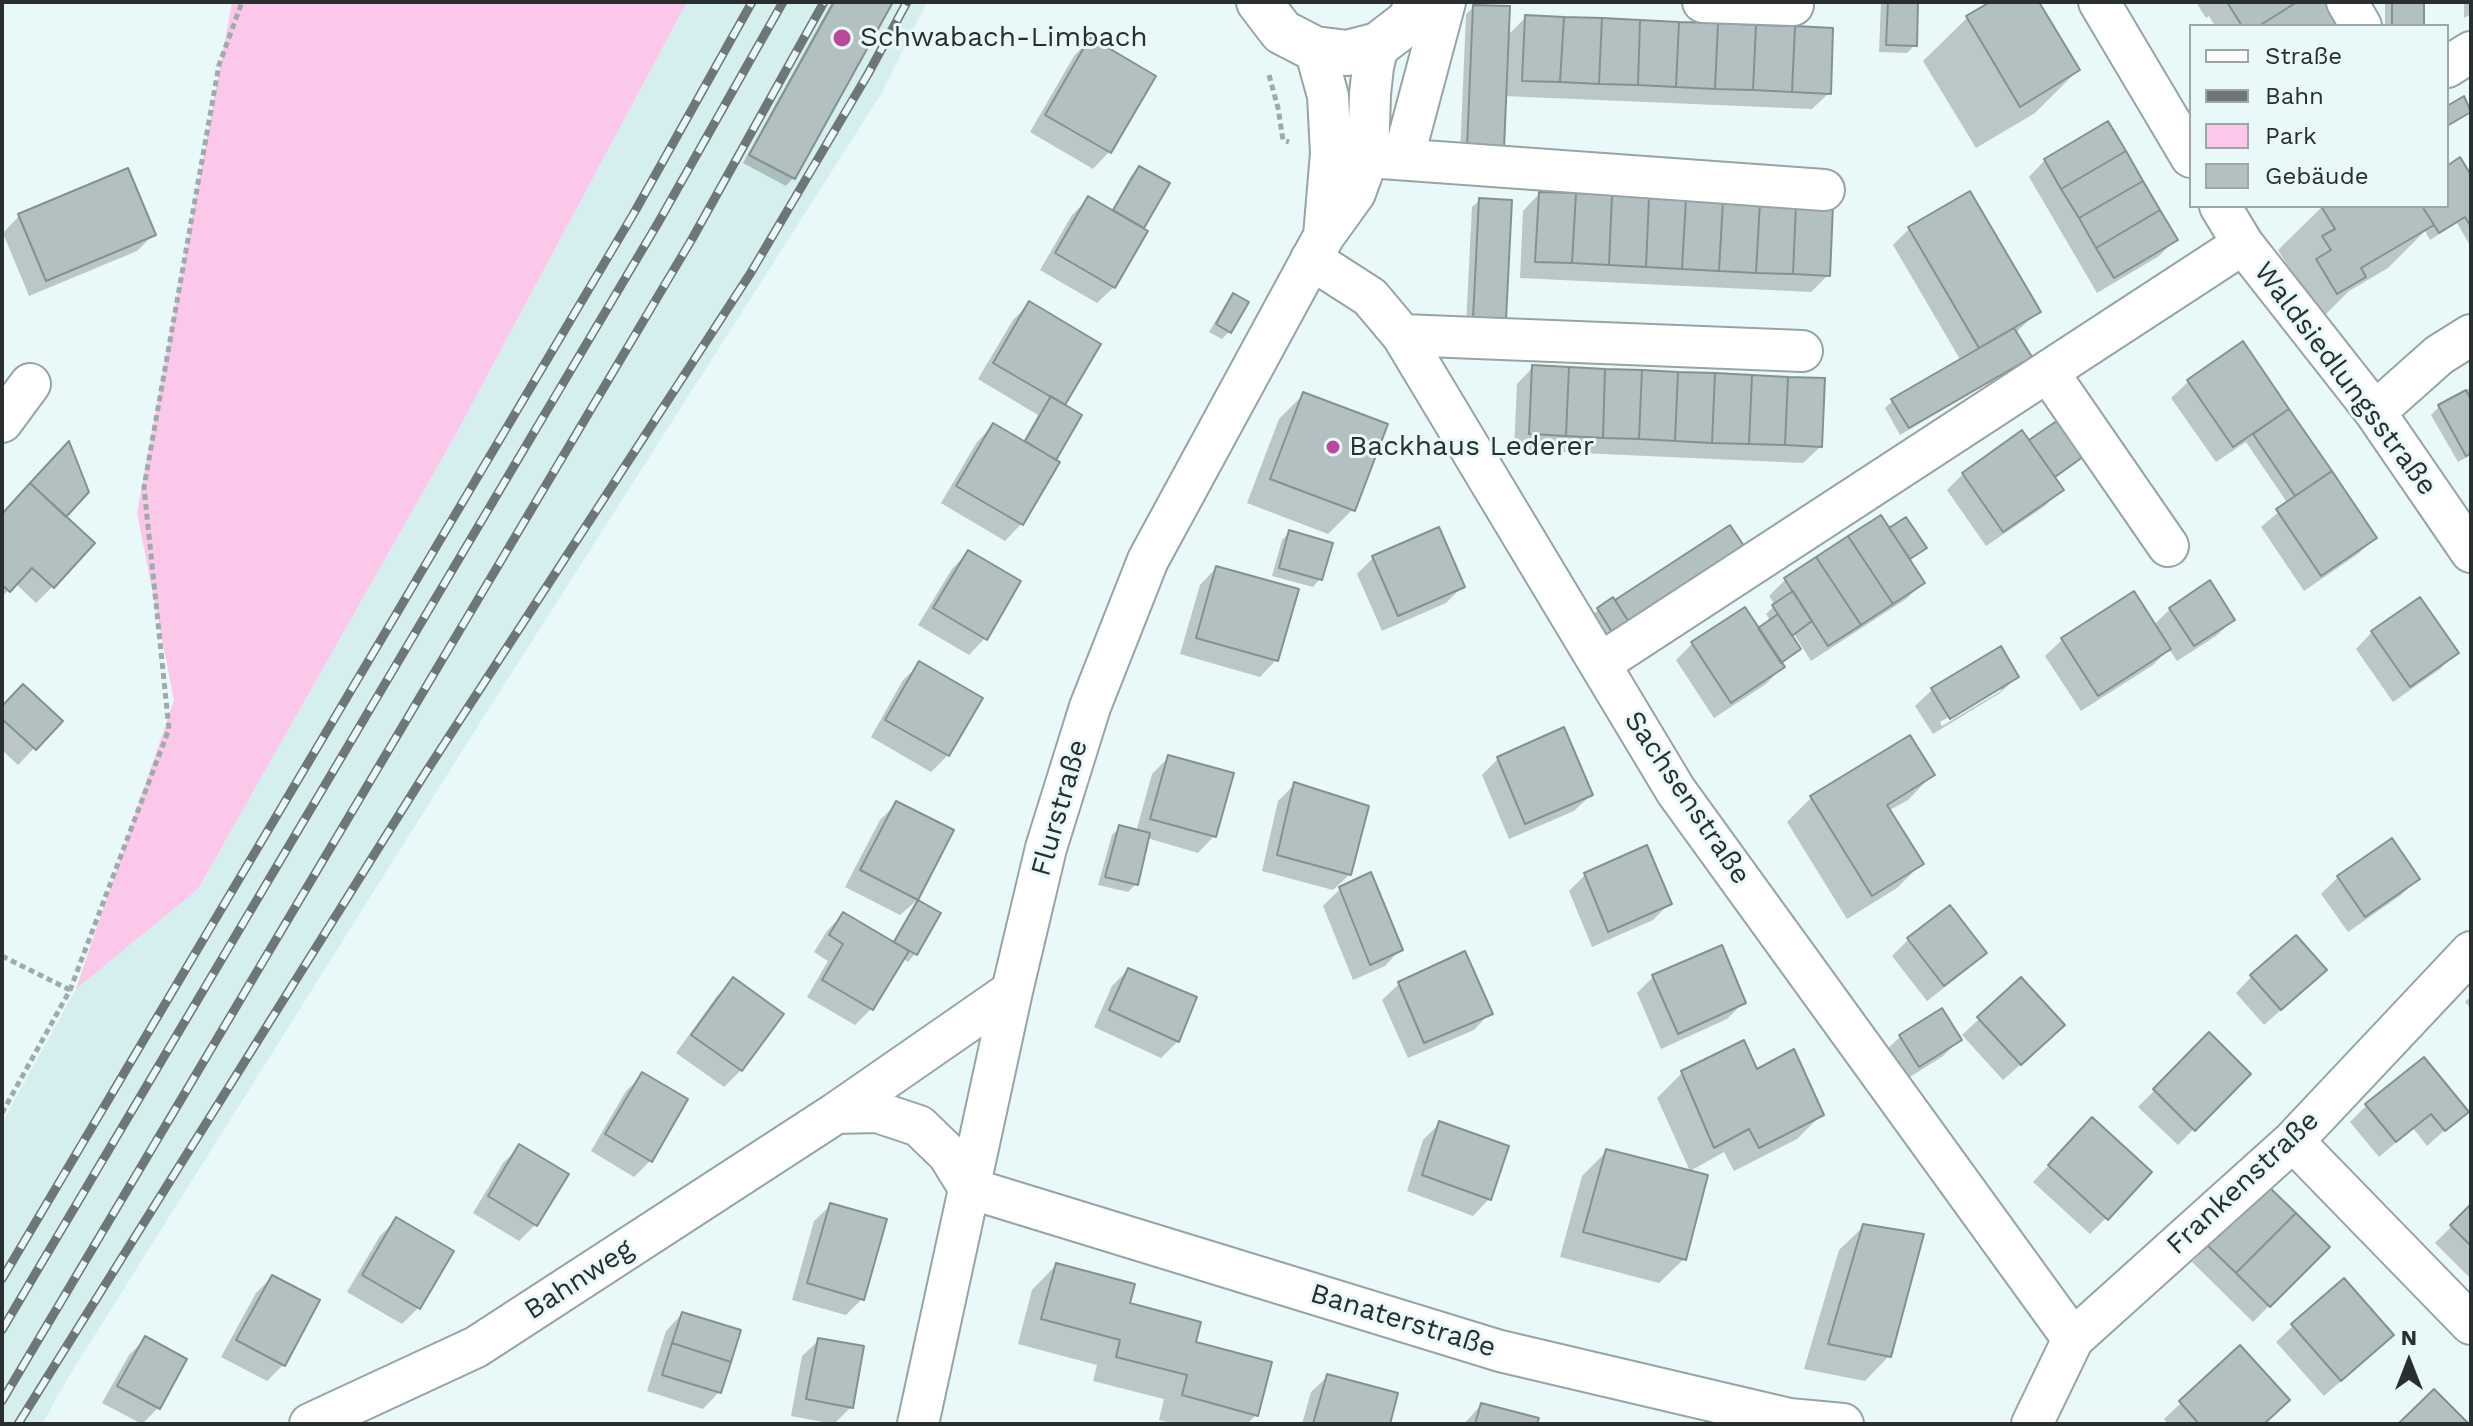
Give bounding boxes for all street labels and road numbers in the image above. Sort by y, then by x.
street label: Waldsiedlungsstraße [2246,256,2444,502]
street label: Sachsenstraße [1617,705,1757,891]
street label: Flurstraße [1024,736,1096,880]
street label: Frankenstraße [2160,1104,2326,1262]
street label: Bahnweg [518,1233,640,1327]
street label: Banaterstraße [1306,1277,1500,1365]

